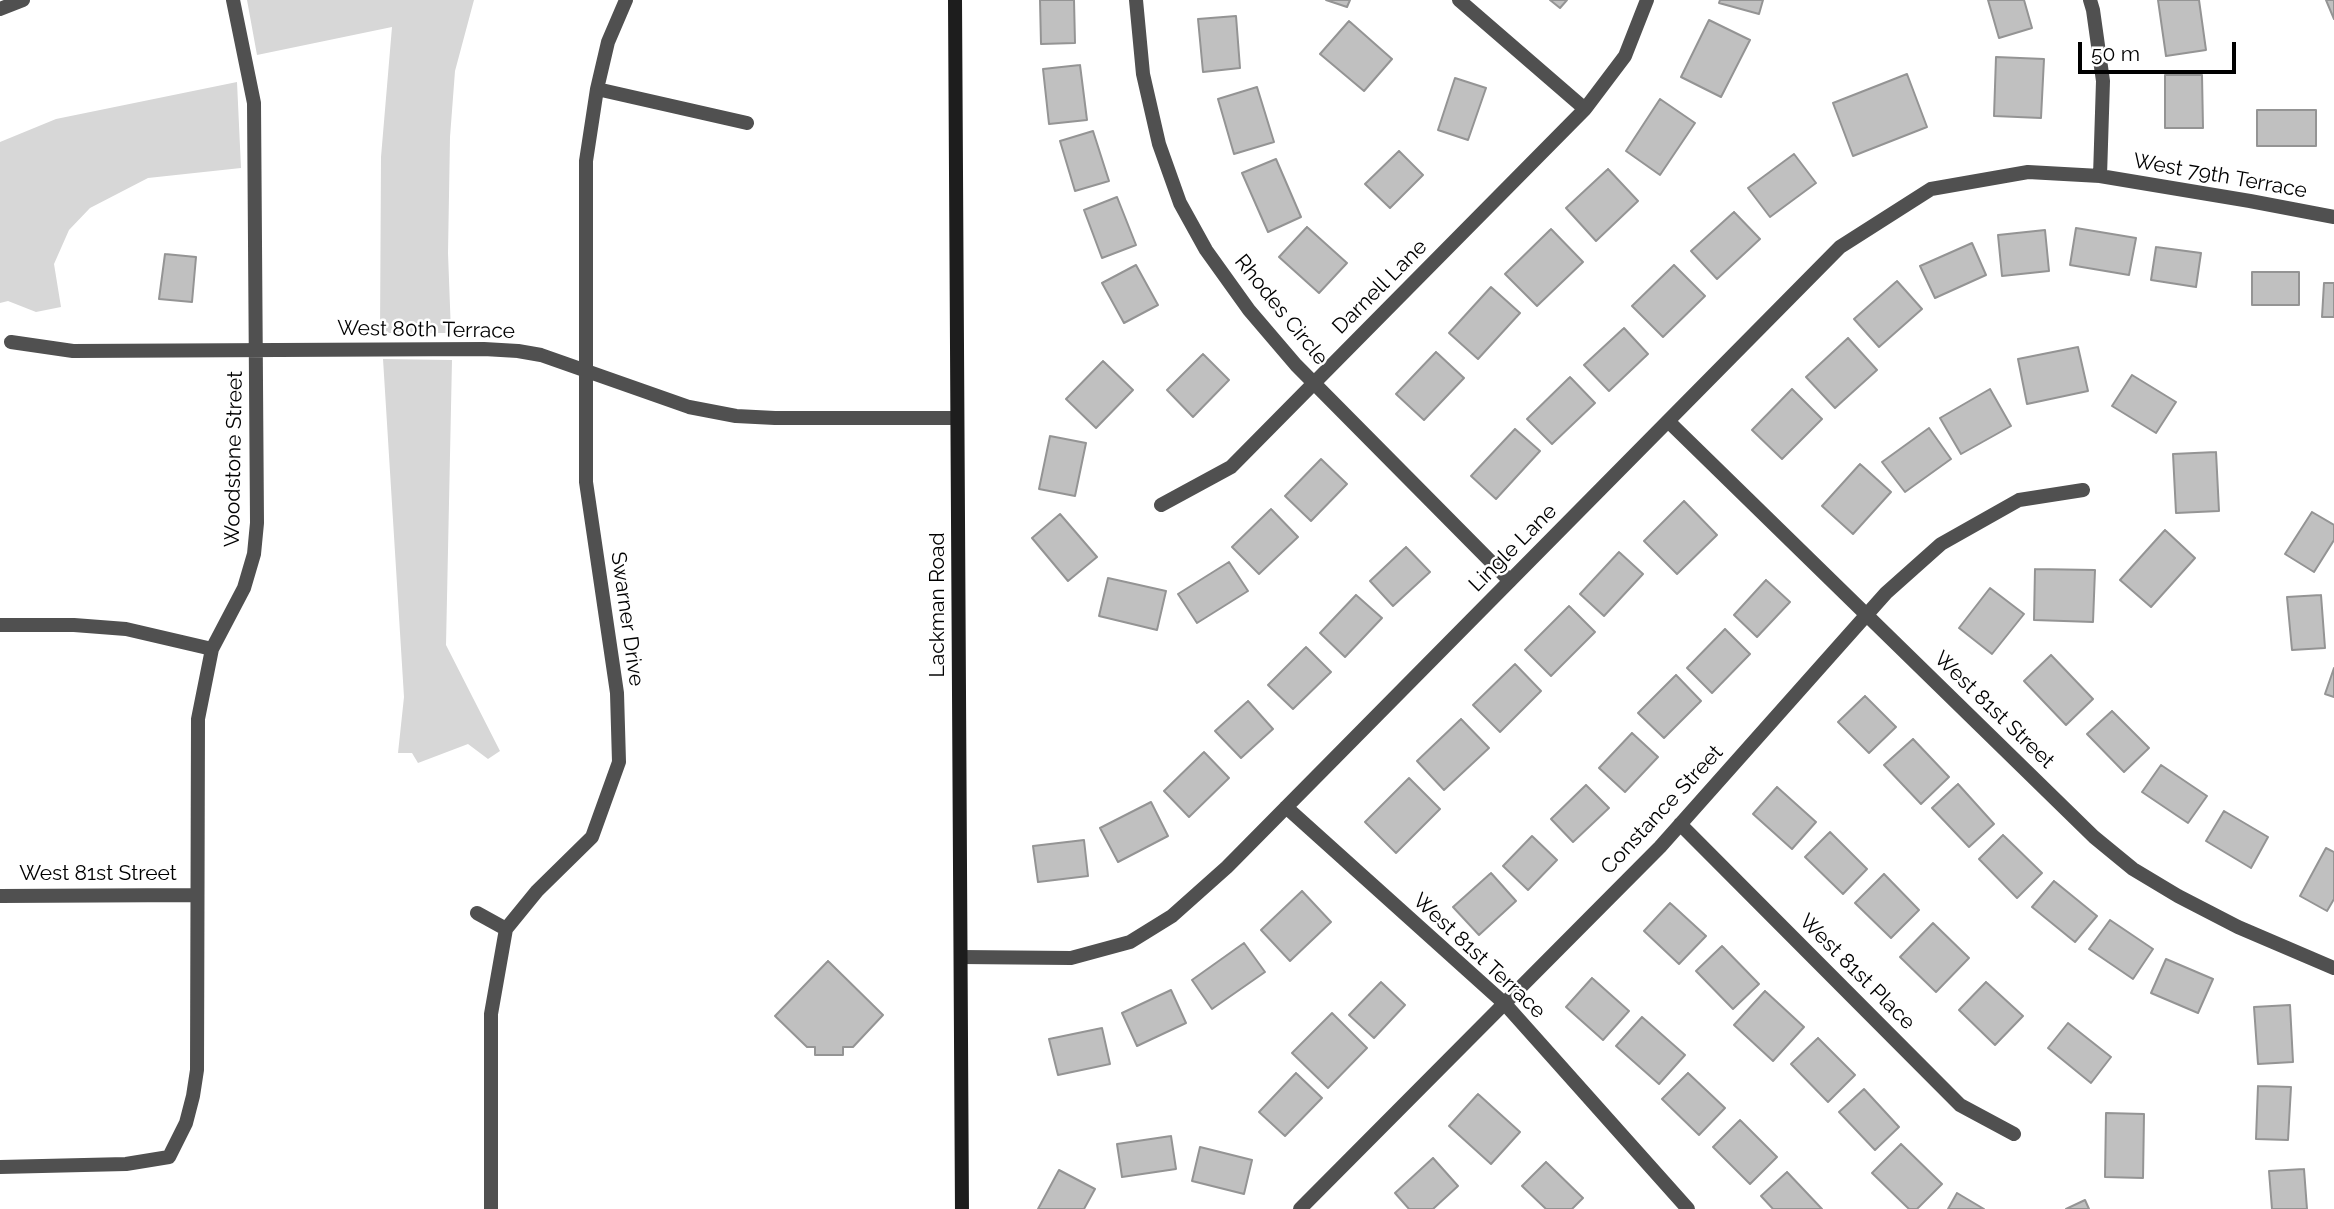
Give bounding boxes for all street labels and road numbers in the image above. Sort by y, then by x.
street label: West 79th Terrace [2131,148,2309,204]
street label: Darnell Lane [1327,234,1433,340]
street label: Rhodes Circle [1229,250,1333,370]
street label: West 80th Terrace [337,316,515,344]
street label: Woodstone Street [220,371,248,547]
street label: Lingle Lane [1464,499,1562,597]
street label: Lackman Road [925,532,951,678]
street label: Swarner Drive [605,550,649,688]
street label: West 81st Street [1929,646,2059,774]
street label: Constance Street [1596,740,1728,880]
street label: West 81st Street [19,861,177,887]
street label: West 81st Terrace [1407,888,1551,1024]
street label: West 81st Place [1794,909,1920,1035]

